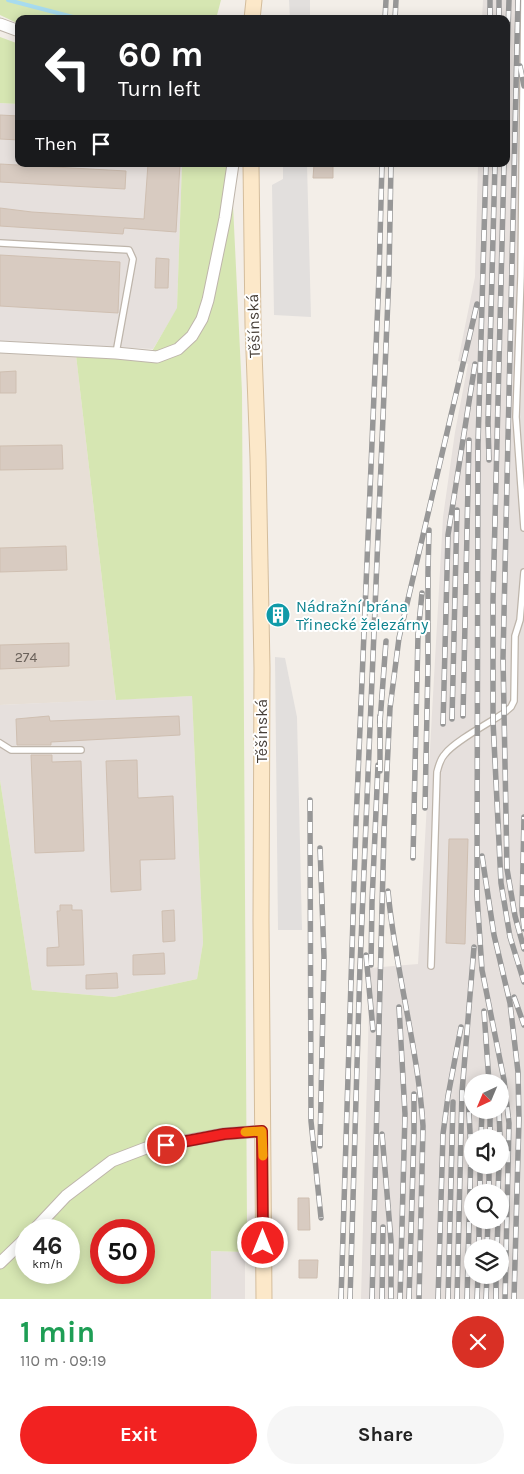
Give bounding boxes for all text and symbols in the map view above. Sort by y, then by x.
text: 60 m [118,34,203,75]
icon: left [35,35,100,100]
text: Turn left [118,76,201,102]
icon: arrive [87,130,115,158]
text: Then [35,133,77,155]
street label: Těšínská [243,294,264,358]
place label: Nádražní brána Třinecké železárny [296,597,429,634]
building icon: Nádražní brána Třinecké železárny [265,602,291,628]
house number: 274 [15,649,37,666]
street label: Těšínská [252,699,271,763]
north arrow [464,1074,509,1119]
map controls [464,1074,509,1284]
pin [145,1124,187,1166]
button: sound [464,1129,509,1174]
icon: arrive [152,1131,180,1159]
button: search [464,1184,509,1229]
position arrow [236,1216,288,1268]
speed limit sign: 50 [90,1219,155,1284]
text: 46 [32,1231,63,1260]
button: layers [464,1239,509,1284]
text: km/h [32,1257,63,1271]
text: 1 min [20,1314,95,1350]
button: close [452,1316,504,1368]
text: 110 m · 09:19 [20,1351,106,1370]
button: Exit [20,1406,257,1464]
button: Share [267,1406,504,1464]

